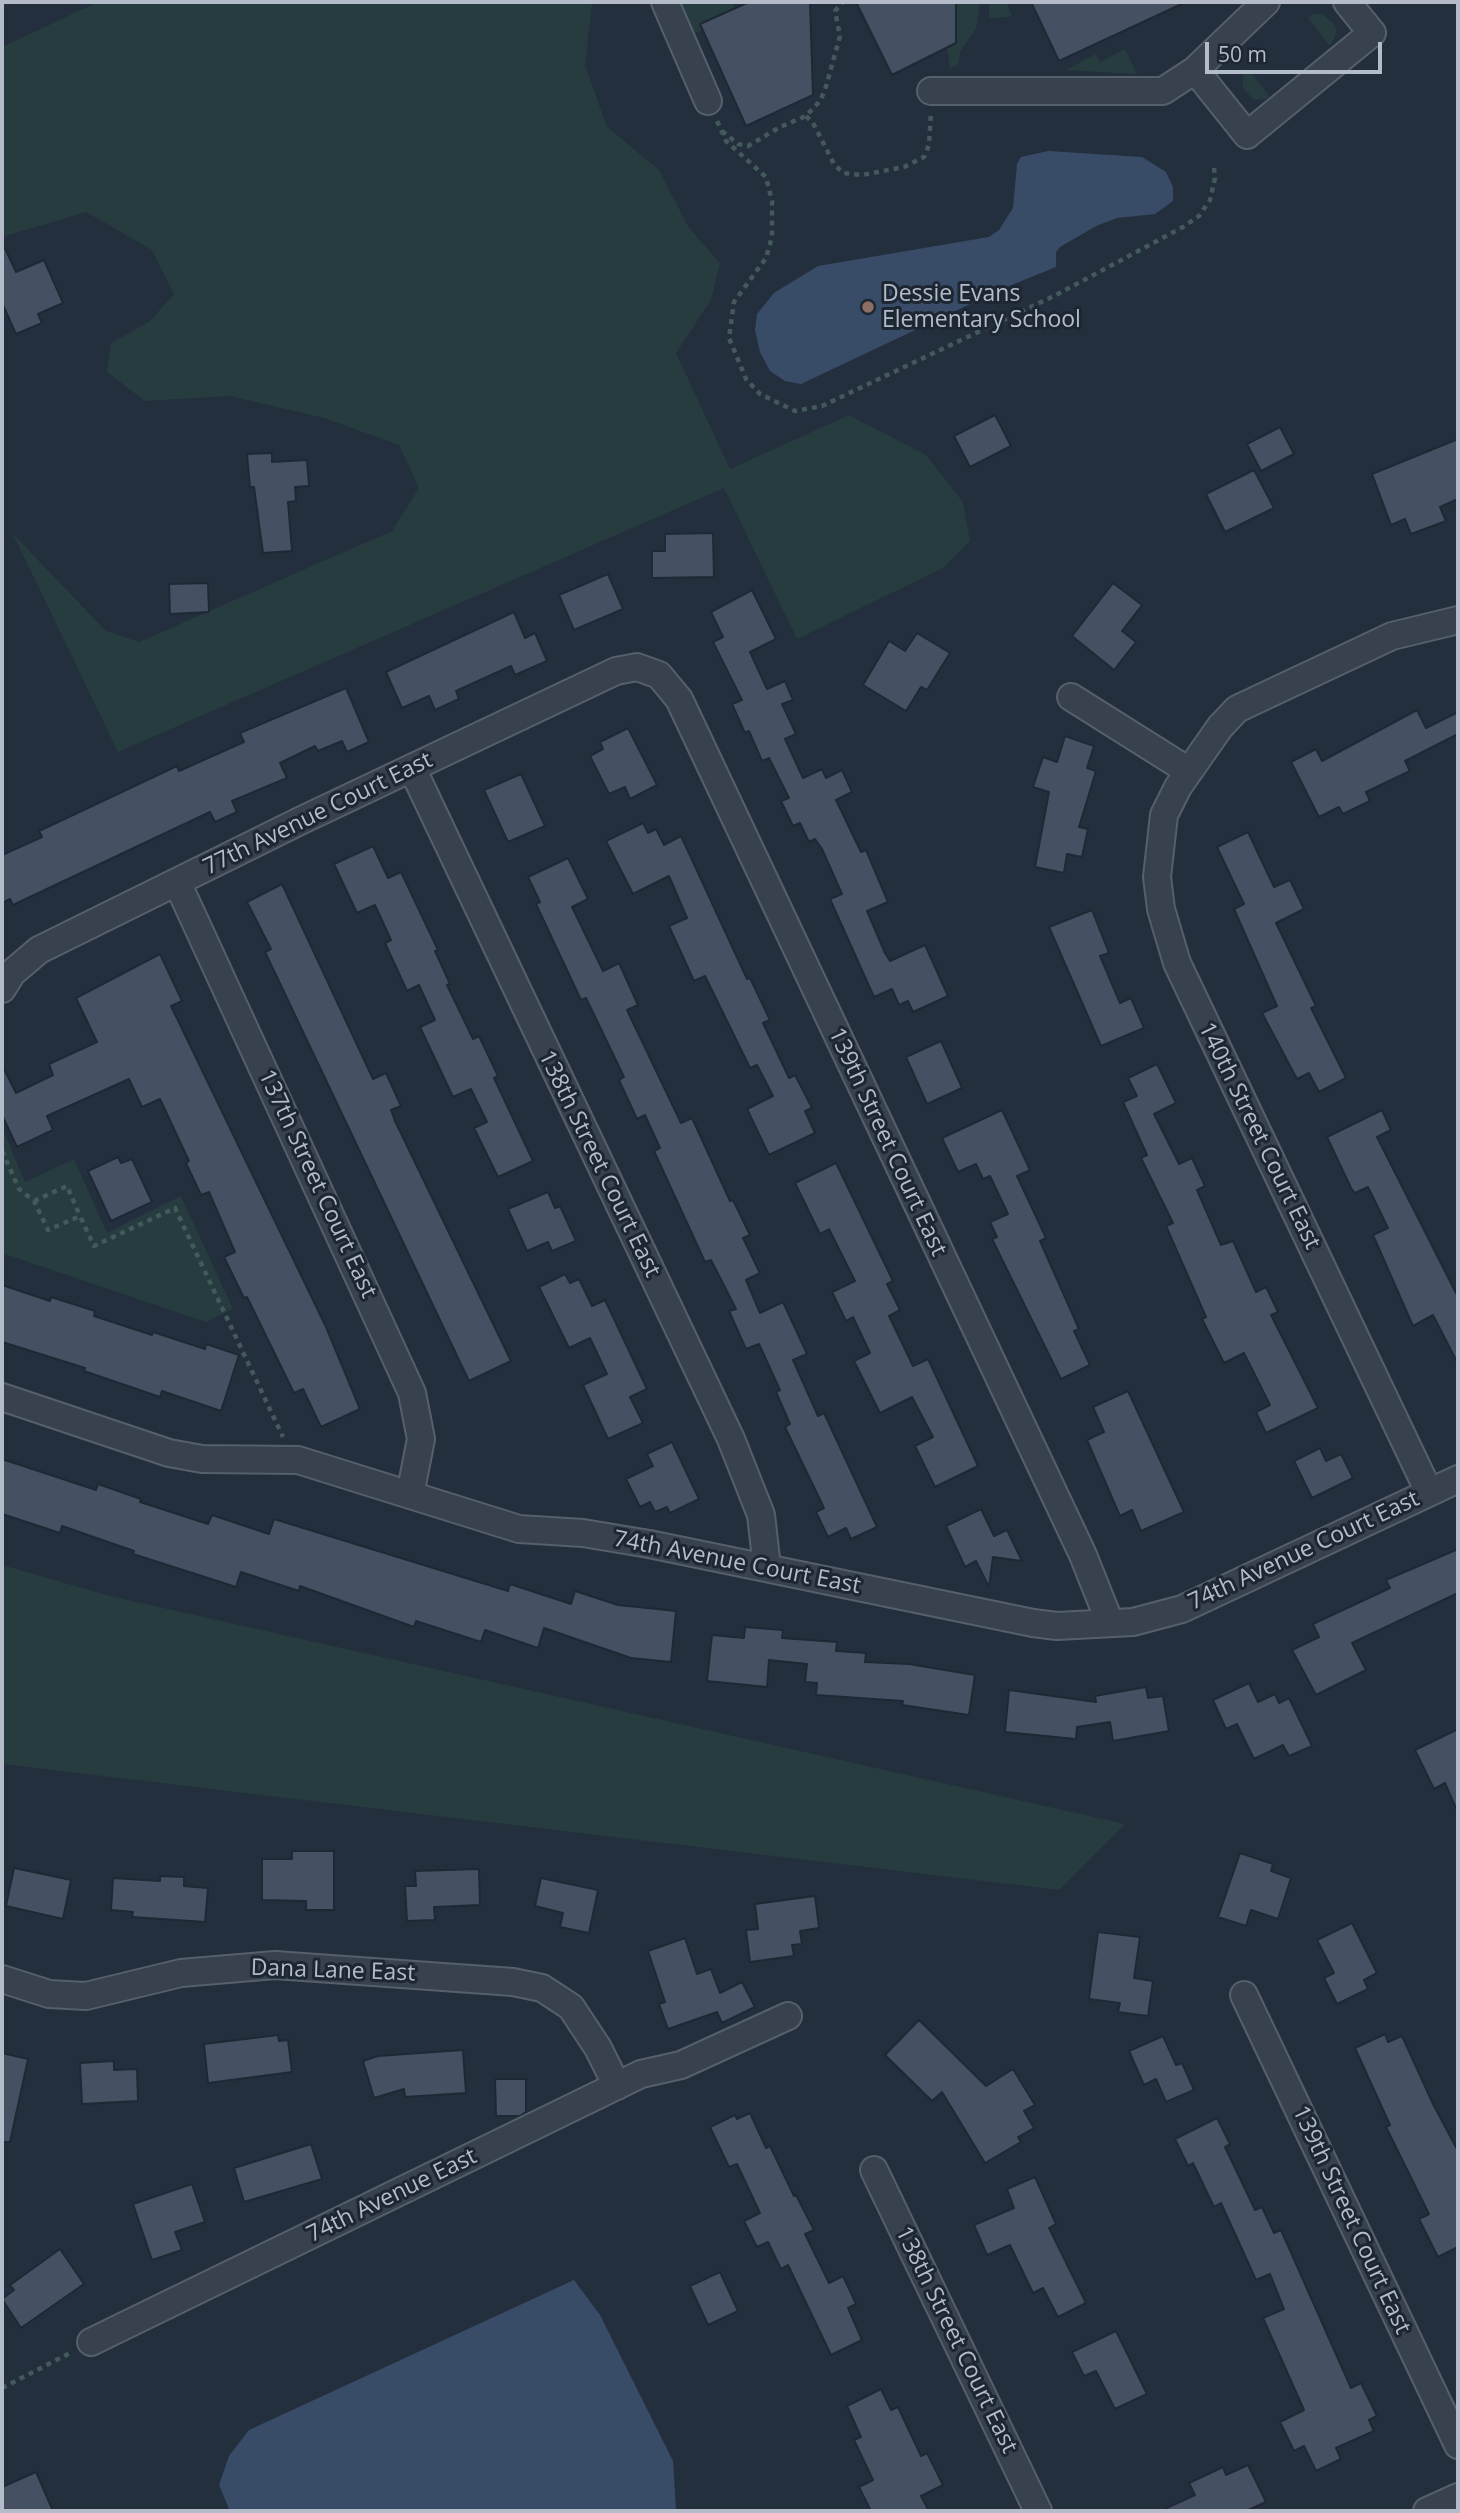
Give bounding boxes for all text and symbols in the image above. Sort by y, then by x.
scale bar [1208,28,1385,72]
text: 50 m [1218,40,1267,68]
place label: Dessie Evans Elementary School [882,280,1081,334]
marker: Dessie Evans Elementary School [860,299,876,315]
street label: 77th Avenue Court East [199,747,437,881]
street label: 140th Street Court East [1192,1018,1326,1254]
street label: 139th Street Court East [822,1023,952,1261]
street label: 138th Street Court East [532,1046,666,1282]
street label: 137th Street Court East [252,1065,382,1303]
street label: 74th Avenue Court East [1184,1485,1424,1617]
street label: 74th Avenue Court East [611,1525,863,1601]
street label: Dana Lane East [250,1954,416,1988]
street label: 139th Street Court East [1286,2101,1416,2339]
street label: 74th Avenue East [303,2143,481,2249]
street label: 138th Street Court East [889,2222,1023,2458]

